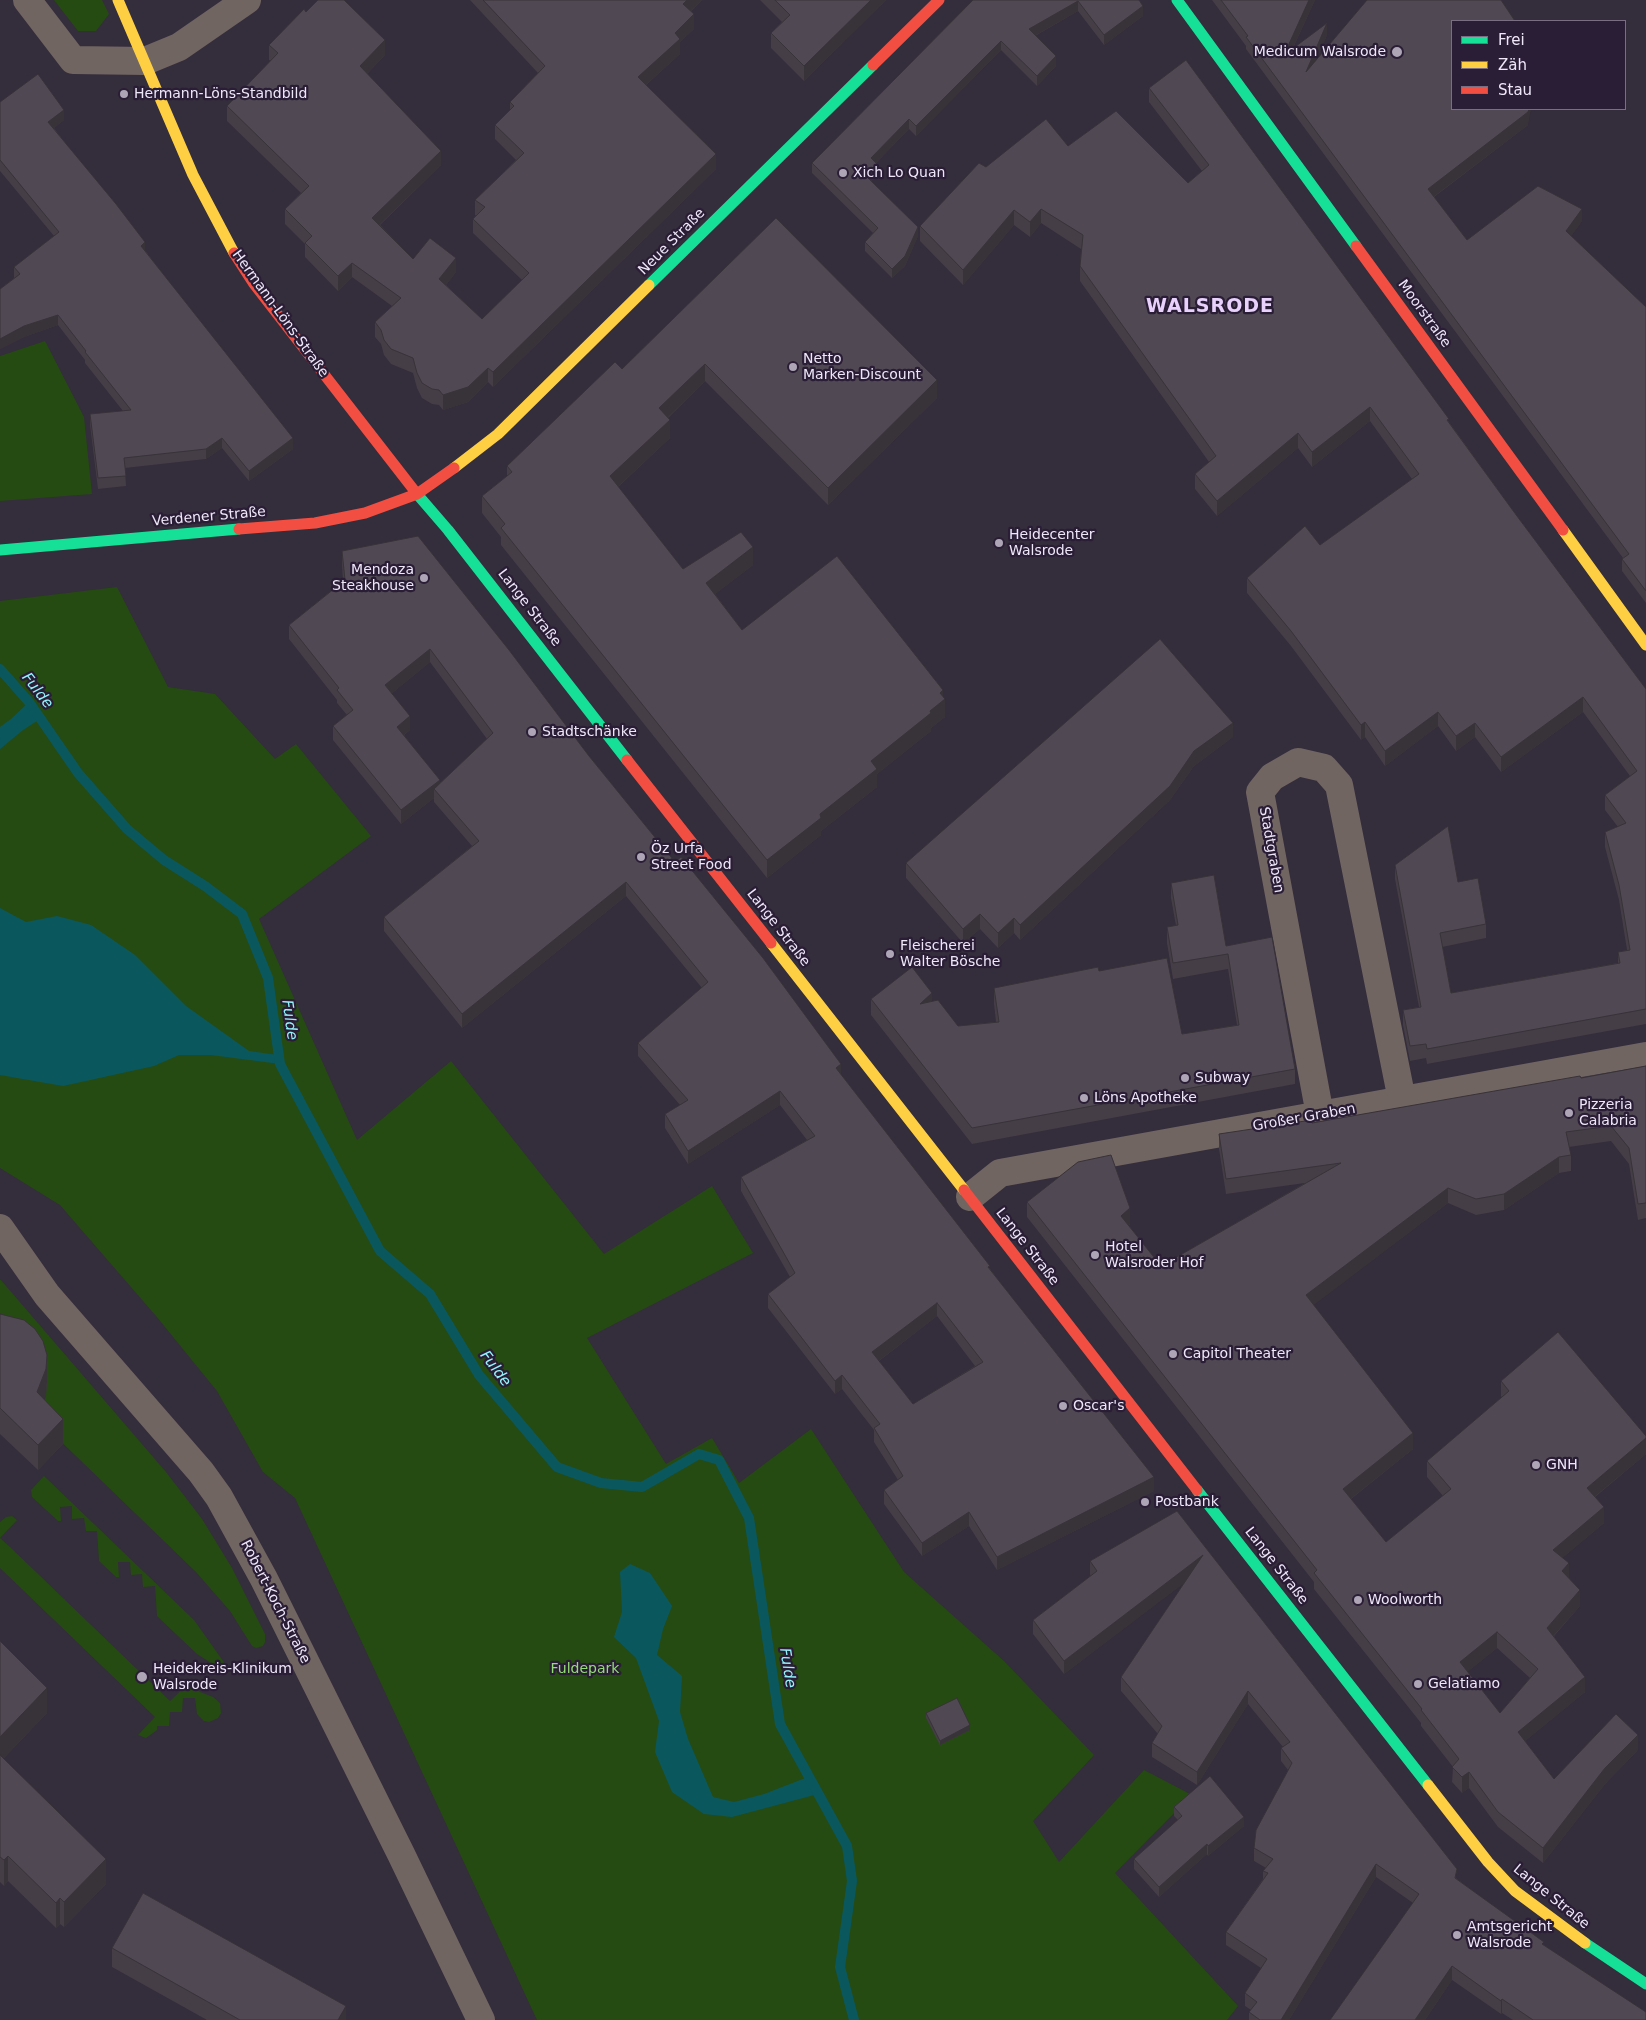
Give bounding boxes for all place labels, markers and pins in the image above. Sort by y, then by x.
place label: Medicum Walsrode [1254,44,1386,60]
marker: Medicum Walsrode [1390,45,1404,59]
place label: Hermann-Löns-Standbild [134,86,307,102]
marker: Hermann-Löns-Standbild [118,88,130,100]
place label: Xich Lo Quan [853,165,945,181]
marker: Xich Lo Quan [837,167,849,179]
place label: Netto Marken-Discount [803,351,921,384]
marker: Netto Marken-Discount [787,361,799,373]
place label: Heidecenter Walsrode [1009,527,1095,560]
marker: Heidecenter Walsrode [993,537,1005,549]
place label: Mendoza Steakhouse [332,562,414,594]
marker: Mendoza Steakhouse [418,572,430,584]
place label: Stadtschänke [542,724,637,740]
marker: Stadtschänke [526,726,538,738]
place label: Öz Urfa Street Food [651,841,732,874]
marker: Öz Urfa Street Food [635,851,647,863]
place label: Fleischerei Walter Bösche [900,938,1000,970]
marker: Fleischerei Walter Bösche [884,948,896,960]
place label: Subway [1195,1070,1250,1086]
marker: Subway [1179,1072,1191,1084]
place label: Löns Apotheke [1094,1090,1197,1106]
marker: Löns Apotheke [1078,1092,1090,1104]
place label: Pizzeria Calabria [1579,1097,1637,1130]
marker: Pizzeria Calabria [1563,1107,1575,1119]
place label: Hotel Walsroder Hof [1105,1239,1203,1272]
marker: Hotel Walsroder Hof [1089,1249,1101,1261]
place label: Capitol Theater [1183,1346,1291,1362]
marker: Capitol Theater [1167,1348,1179,1360]
place label: Oscar's [1073,1398,1124,1414]
marker: Oscar's [1057,1400,1069,1412]
place label: GNH [1546,1457,1578,1473]
marker: GNH [1530,1459,1542,1471]
place label: Postbank [1155,1494,1219,1510]
marker: Postbank [1139,1496,1151,1508]
place label: Woolworth [1368,1592,1442,1608]
marker: Woolworth [1352,1594,1364,1606]
place label: Heidekreis-Klinikum Walsrode [153,1661,292,1694]
marker: Heidekreis-Klinikum Walsrode [135,1670,149,1684]
place label: Gelatiamo [1428,1676,1500,1692]
marker: Gelatiamo [1412,1678,1424,1690]
place label: Amtsgericht Walsrode [1467,1919,1552,1951]
marker: Amtsgericht Walsrode [1451,1929,1463,1941]

